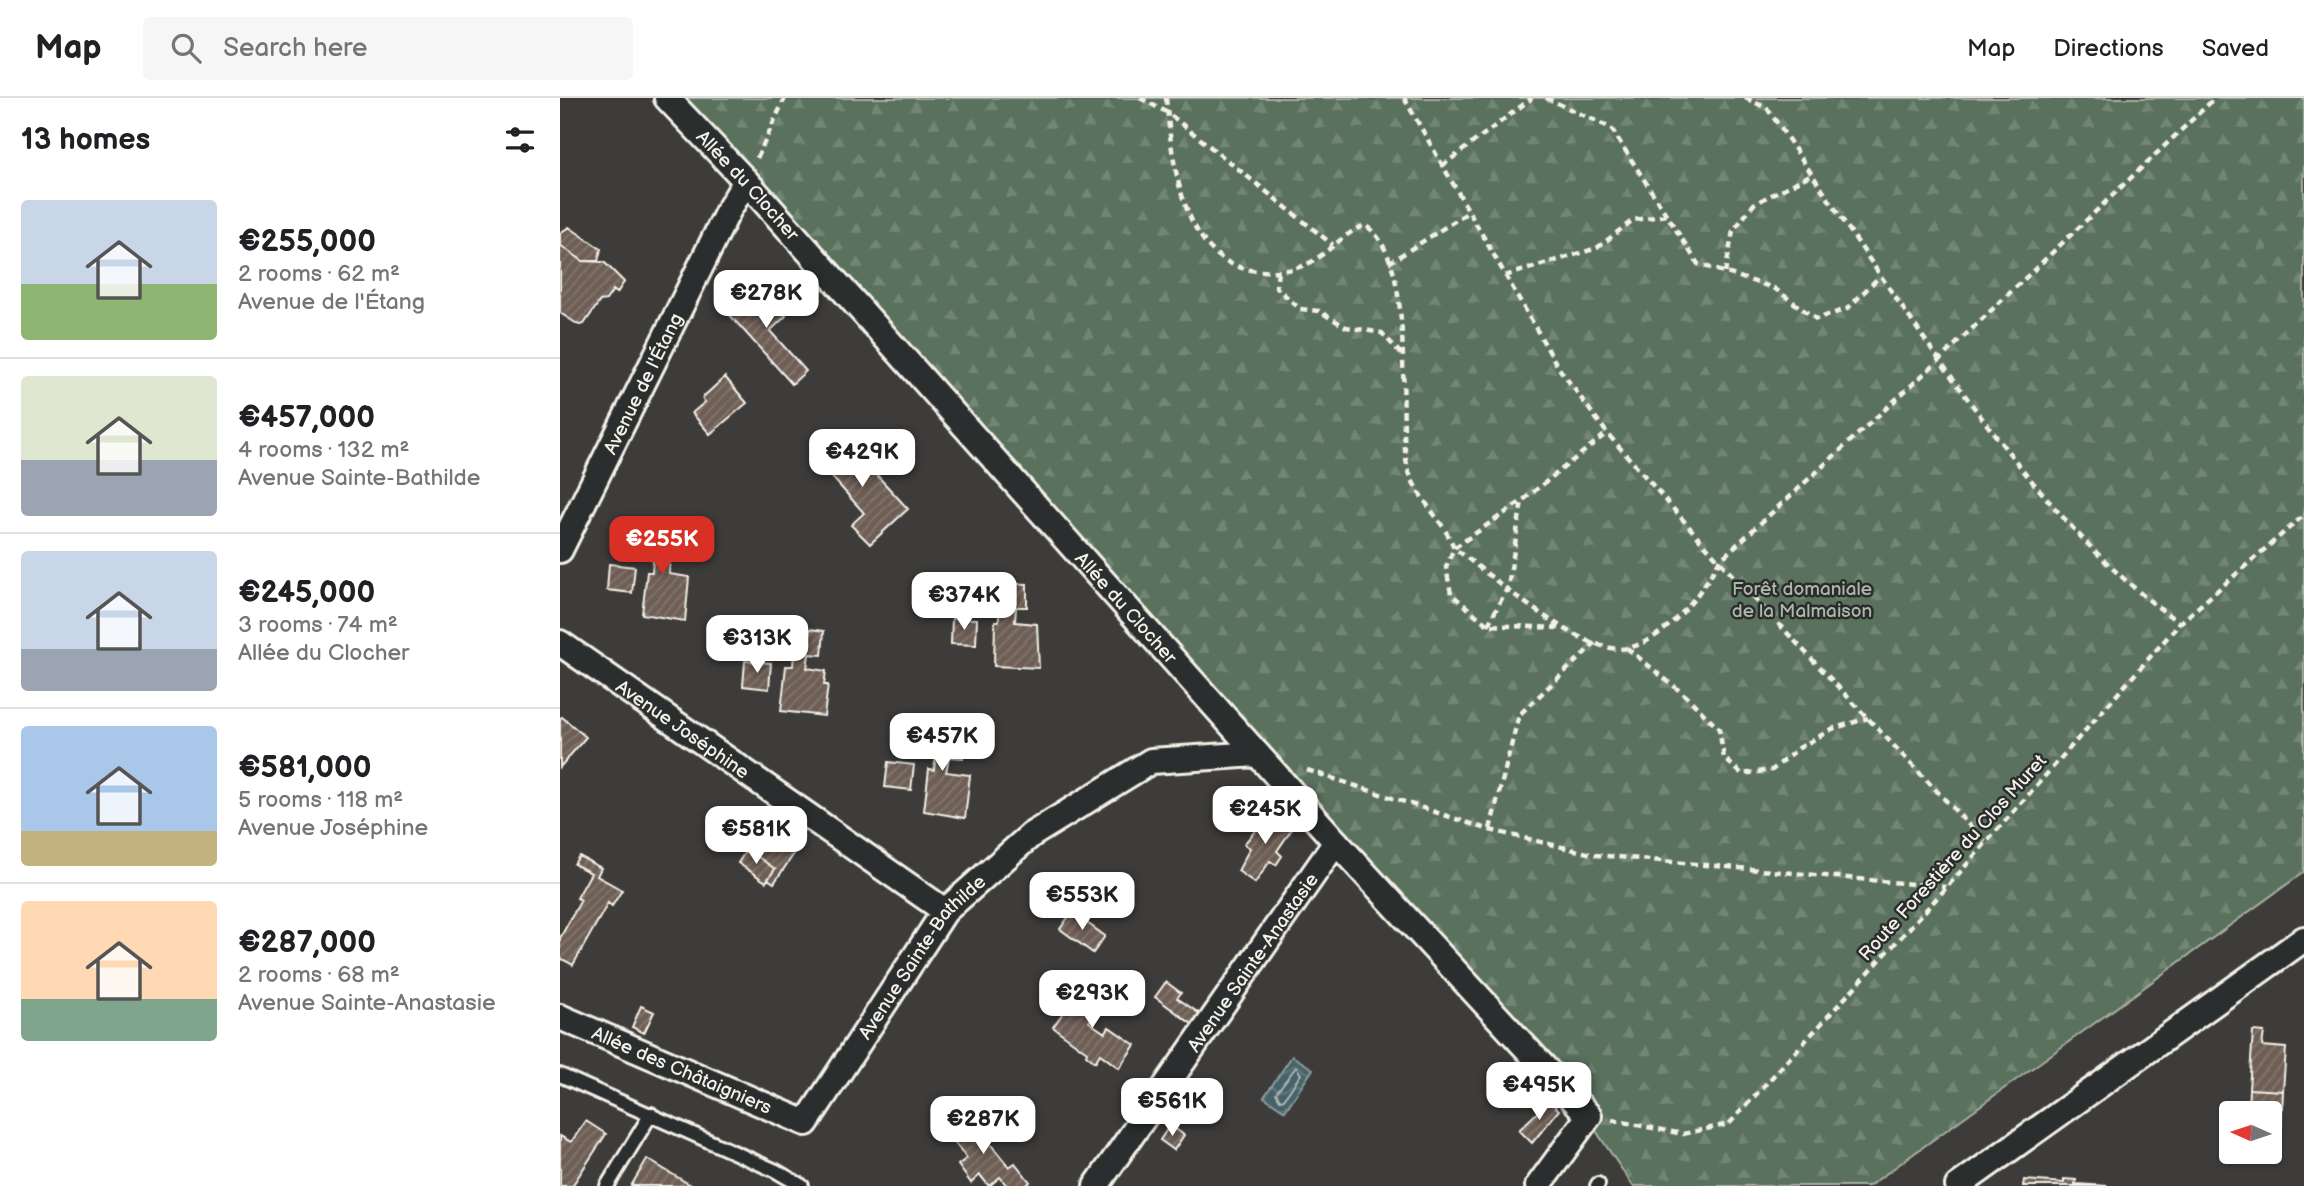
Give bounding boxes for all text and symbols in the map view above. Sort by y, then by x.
search box [143,17,633,80]
text: Map [35,28,101,68]
icon: search [167,29,205,67]
text: Search here [223,33,367,64]
text: Map [1967,34,2015,63]
text: Directions [2053,34,2164,63]
text: Saved [2202,34,2269,63]
icon: filters [501,121,539,159]
text: 13 homes [21,122,150,158]
street label: Allée du Clocher [691,126,804,247]
text: €255,000 [238,224,376,260]
icon: home [77,228,161,312]
text: 2 rooms · 62 m² [238,260,400,288]
pin: €278K [717,271,815,330]
text: €278K [730,279,802,307]
text: Avenue de l'Étang [238,288,425,316]
street label: Avenue de l'Étang [599,310,689,458]
text: €457,000 [238,400,375,436]
icon: home [77,404,161,488]
pin: €429K [813,430,911,489]
text: 4 rooms · 132 m² [238,436,409,464]
text: €429K [825,438,899,466]
text: Avenue Sainte-Bathilde [238,464,480,492]
pin: €255K [613,517,711,576]
text: €255K [625,525,699,553]
street label: Allée du Clocher [1070,548,1182,670]
pin: €374K [915,573,1013,632]
text: €245,000 [238,575,375,611]
park label: Forêt domaniale de la Malmaison [1732,578,1872,623]
icon: home [77,579,161,663]
text: €374K [928,581,1000,609]
text: 3 rooms · 74 m² [238,611,398,639]
pin: €313K [708,616,806,675]
text: €313K [722,624,792,652]
text: Allée du Clocher [238,639,409,667]
street label: Avenue Joséphine [611,676,753,784]
pin: €457K [893,714,991,773]
text: €457K [906,722,978,750]
text: €581,000 [238,750,371,786]
street label: Route Forestière du Clos Muret [1854,750,2052,966]
icon: home [77,754,161,838]
text: 5 rooms · 118 m² [238,786,403,814]
pin: €245K [1216,786,1314,846]
text: €245K [1229,795,1301,823]
pin: €581K [707,806,805,866]
text: Avenue Joséphine [238,814,428,842]
text: €581K [721,815,791,843]
street label: Avenue Sainte-Anastasie [1183,869,1324,1057]
street label: Avenue Sainte-Bathilde [854,871,991,1044]
pin: €553K [1033,872,1131,932]
text: €553K [1046,881,1118,909]
text: €287,000 [238,925,376,961]
icon: home [77,929,161,1013]
text: 2 rooms · 68 m² [238,961,400,989]
pin: €293K [1043,970,1141,1030]
text: €293K [1055,979,1129,1007]
text: Avenue Sainte-Anastasie [238,989,496,1017]
street label: Allée des Châtaigniers [588,1022,775,1120]
pin: €495K [1490,1062,1588,1122]
text: €495K [1502,1071,1576,1099]
pin: €561K [1123,1079,1221,1138]
text: €561K [1137,1087,1207,1115]
pin: €287K [934,1096,1032,1156]
north arrow [2219,1101,2282,1164]
map controls [2219,1101,2282,1164]
text: €287K [946,1105,1020,1133]

